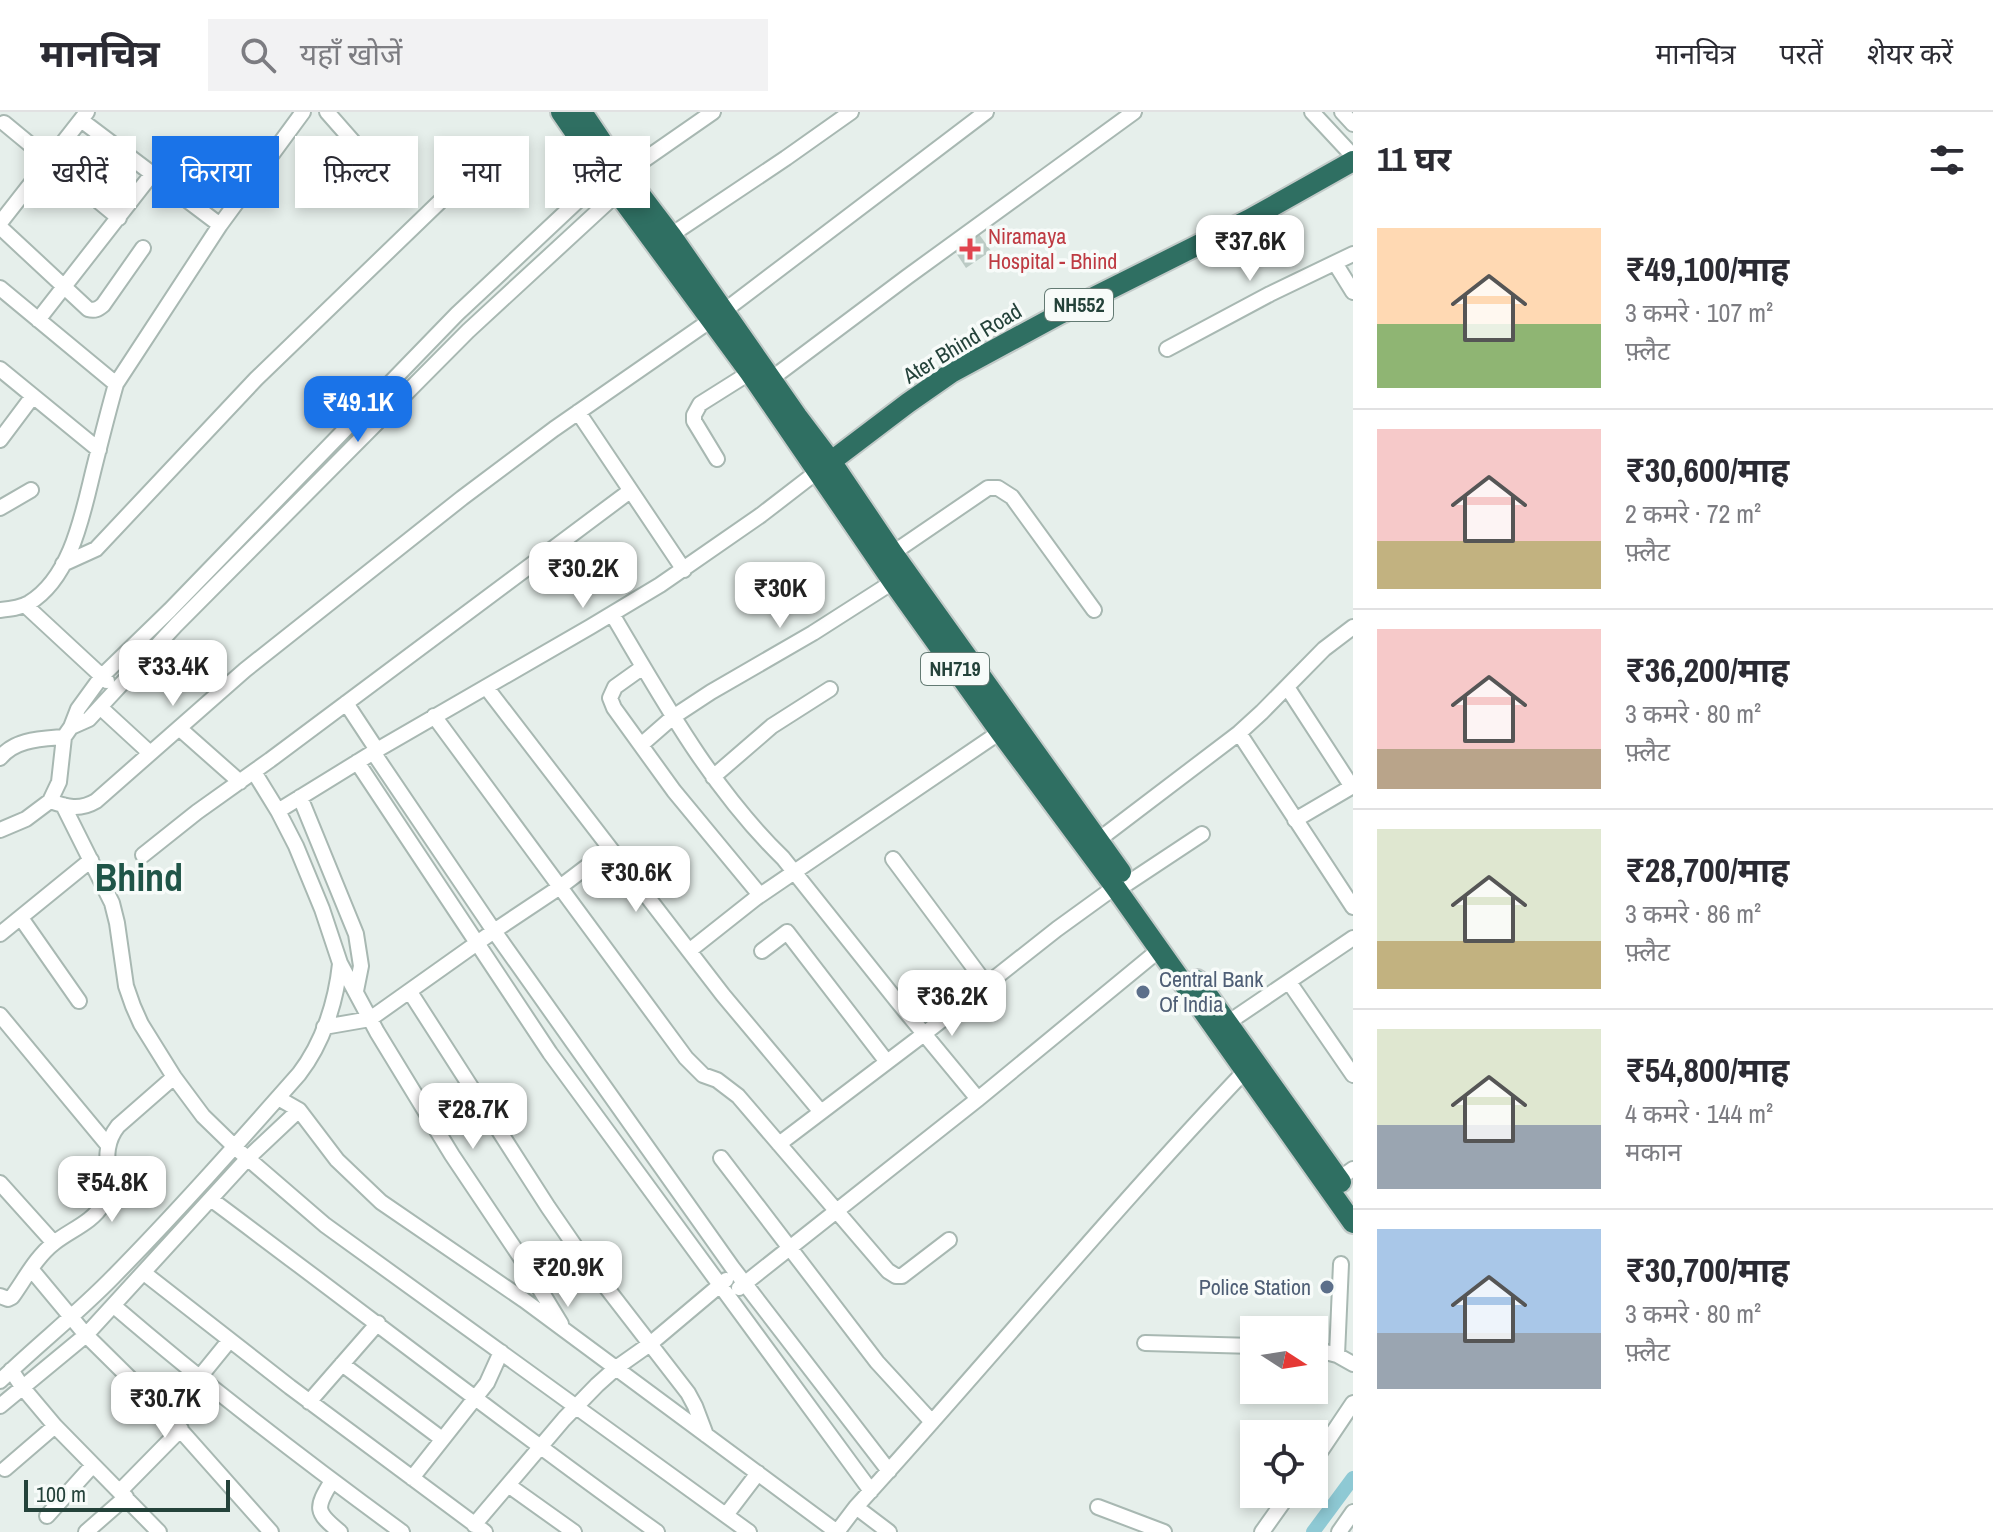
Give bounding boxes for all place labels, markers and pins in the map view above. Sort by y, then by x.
pin: ₹37.6K [1185,215,1315,283]
place label: Niramaya Hospital - Bhind [988,221,1117,276]
marker: Niramaya Hospital - Bhind [959,238,981,260]
pin: ₹49.1K [293,376,423,444]
pin: ₹30.2K [518,542,648,610]
pin: ₹30K [733,562,827,630]
pin: ₹33.4K [108,640,238,708]
pin: ₹30.6K [571,846,701,914]
place label: Central Bank Of India [1159,964,1264,1019]
pin: ₹36.2K [887,970,1017,1038]
marker: Central Bank Of India [1134,983,1152,1001]
pin: ₹28.7K [408,1083,538,1151]
pin: ₹54.8K [47,1156,177,1224]
pin: ₹20.9K [503,1241,633,1309]
place label: Police Station [1199,1272,1311,1302]
marker: Police Station [1318,1278,1336,1296]
pin: ₹30.7K [100,1372,230,1440]

